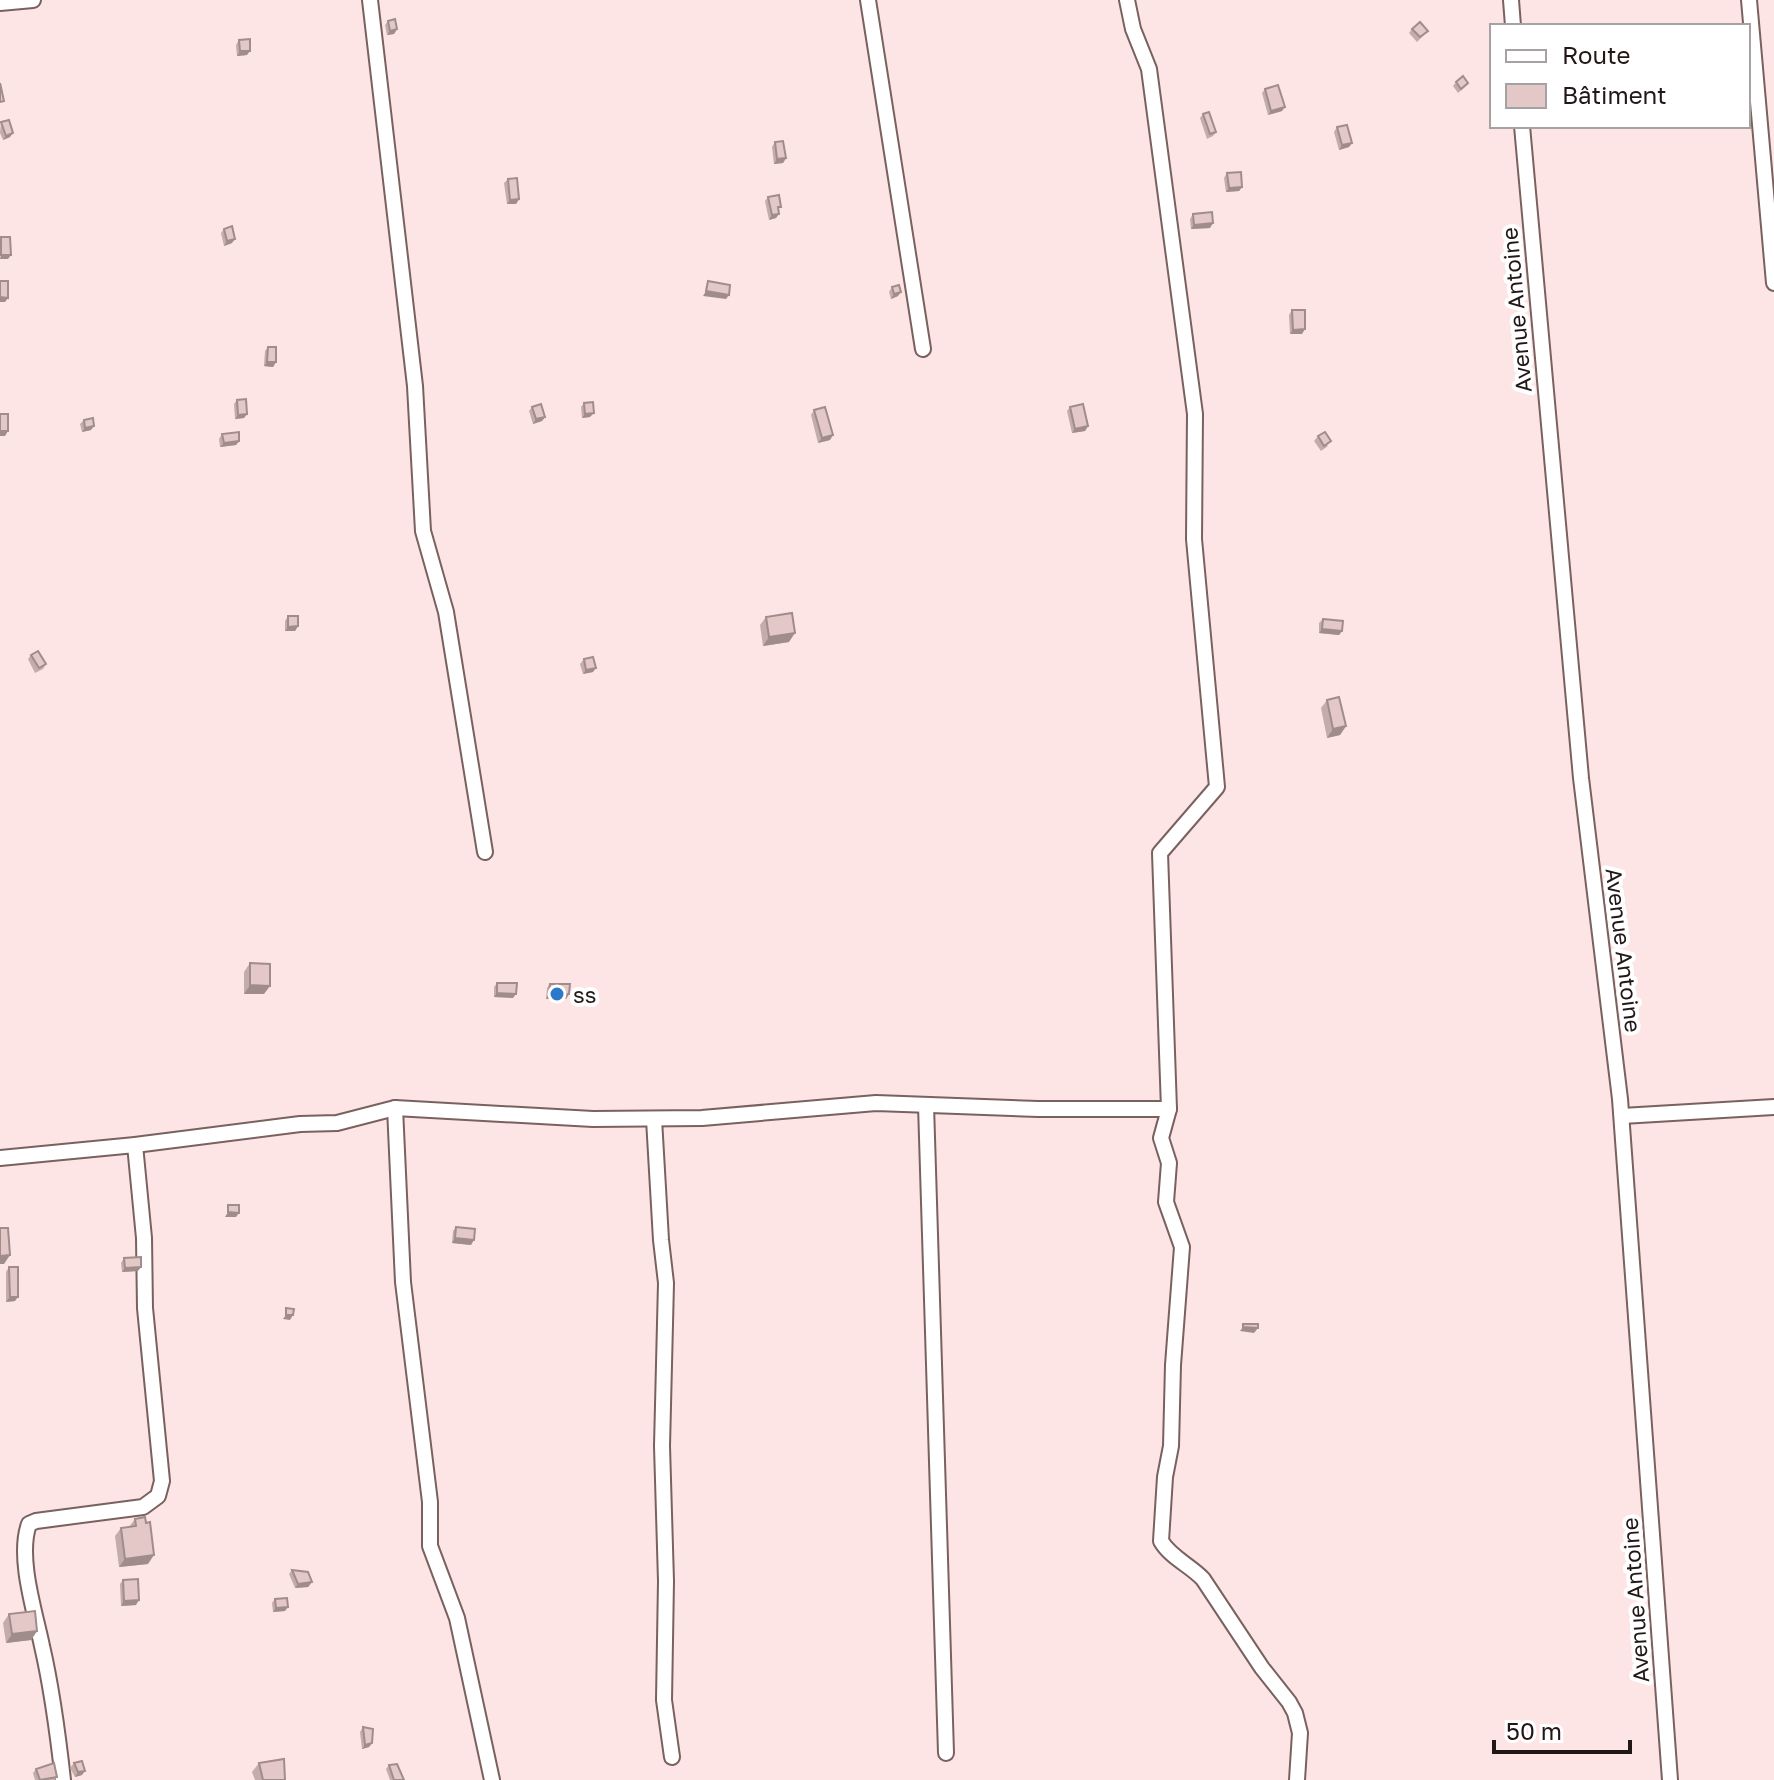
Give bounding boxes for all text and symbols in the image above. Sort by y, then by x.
legend [1490,24,1750,128]
text: Route [1562,40,1631,69]
text: Bâtiment [1562,80,1667,109]
street label: Avenue Antoine [1495,226,1537,394]
street label: Avenue Antoine [1601,866,1647,1034]
place label: ss [573,981,596,1008]
marker: ss [548,985,566,1003]
street label: Avenue Antoine [1616,1517,1654,1683]
scale bar [1494,1704,1630,1754]
text: 50 m [1506,1716,1562,1745]

